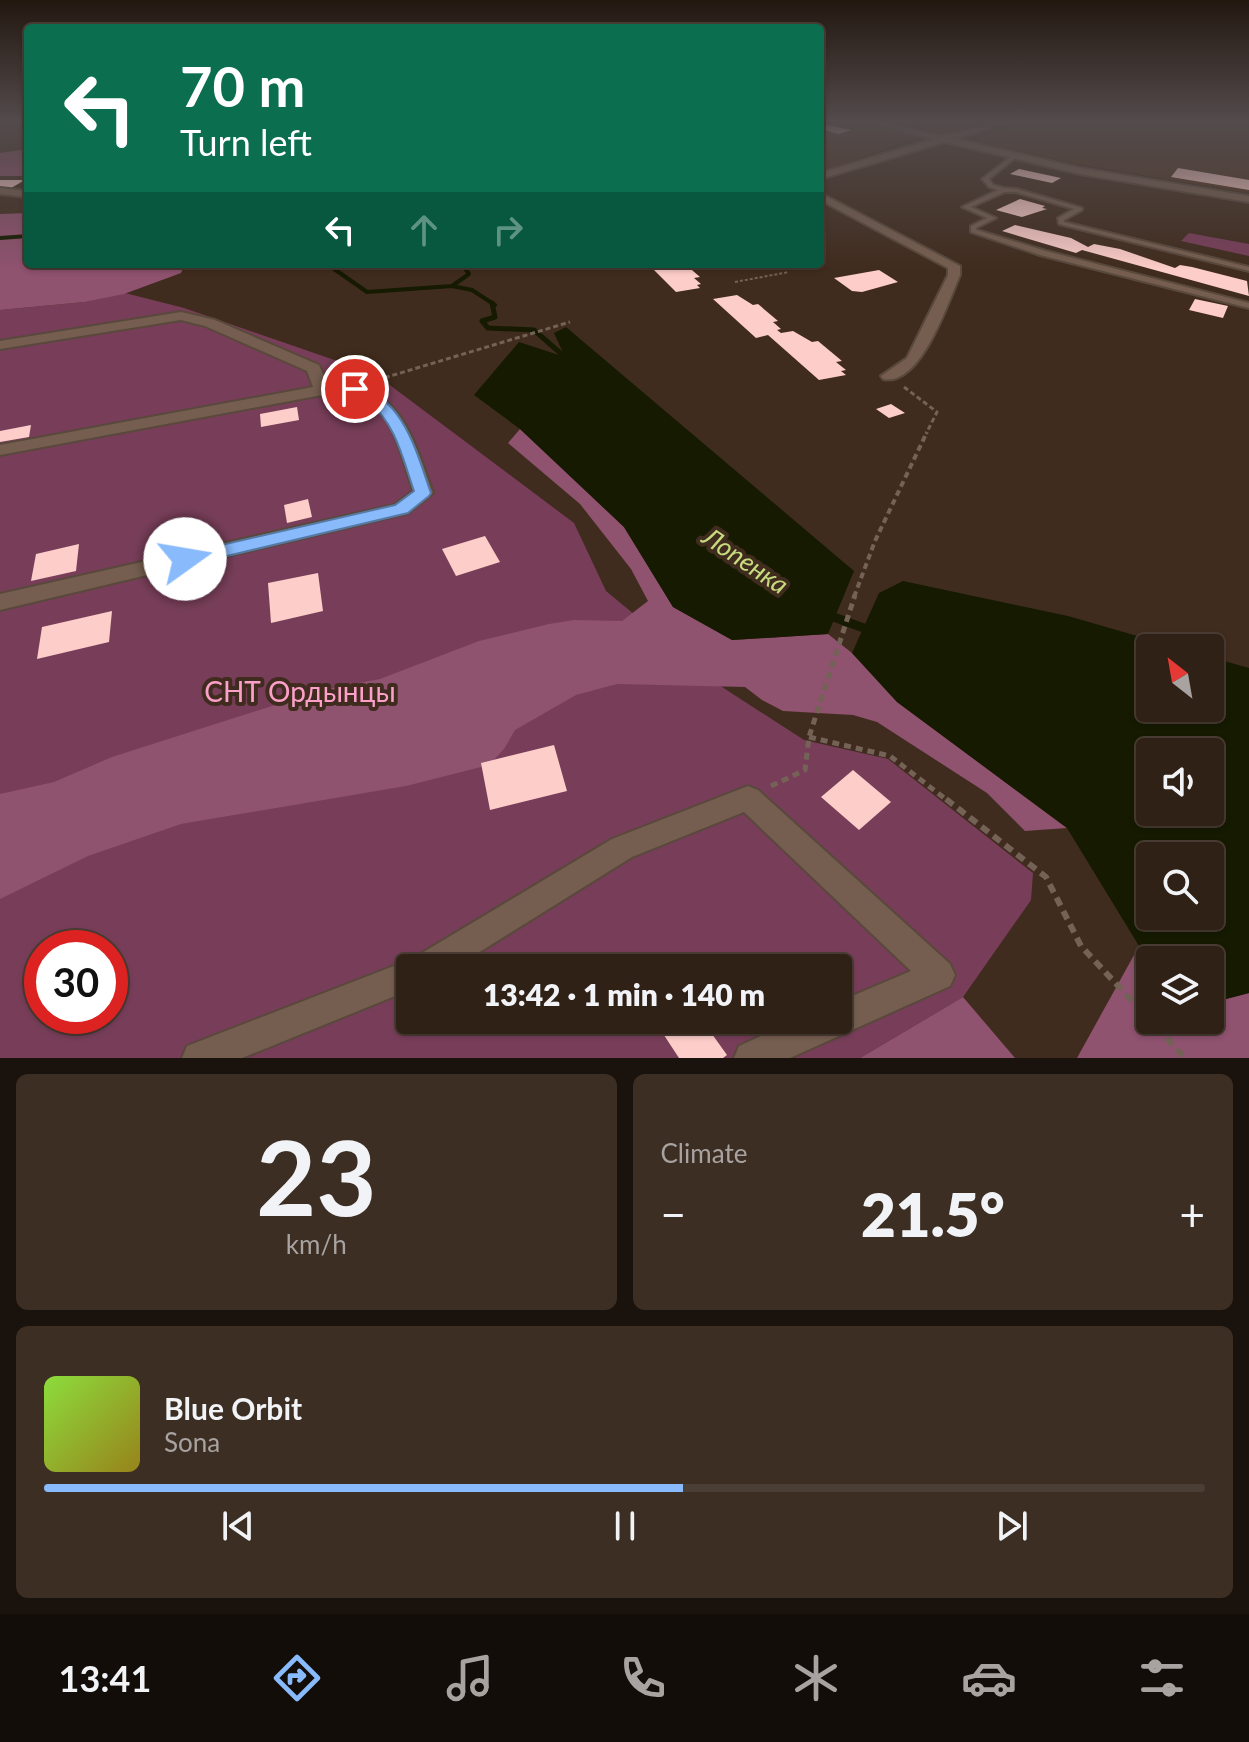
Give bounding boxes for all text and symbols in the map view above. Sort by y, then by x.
text: 70 m [180,52,305,119]
icon: left [48,56,152,160]
text: Turn left [180,120,312,164]
icon: left [318,208,362,252]
icon: ahead [402,208,446,252]
icon: right [486,208,530,252]
pin [321,355,389,423]
icon: arrive [333,367,377,411]
position arrow [143,517,227,601]
water label: Лопенка [696,519,795,600]
north arrow [1136,634,1224,722]
map controls [1136,634,1224,1034]
park label: СНТ Ордынцы [204,674,396,708]
button: sound [1136,738,1224,826]
button: search [1136,842,1224,930]
speed limit sign: 30 [24,930,128,1034]
button: layers [1136,946,1224,1034]
text: 13:42 · 1 min · 140 m [483,976,765,1012]
text: 23 [256,1113,377,1238]
text: Climate [661,1137,747,1169]
text: 21.5° [861,1178,1005,1250]
text: − [661,1188,686,1240]
text: + [1179,1188,1205,1240]
text: km/h [286,1228,347,1260]
text: Blue Orbit [164,1390,302,1426]
text: Sona [164,1426,220,1458]
icon: previous [216,1504,260,1548]
icon: pause [603,1504,647,1548]
icon: next [990,1504,1034,1548]
icon: directions [269,1650,325,1706]
icon: music [442,1650,498,1706]
icon: phone [615,1650,671,1706]
icon: climate [788,1650,844,1706]
icon: car [961,1650,1017,1706]
icon: filters [1134,1650,1190,1706]
text: 13:41 [59,1656,151,1700]

